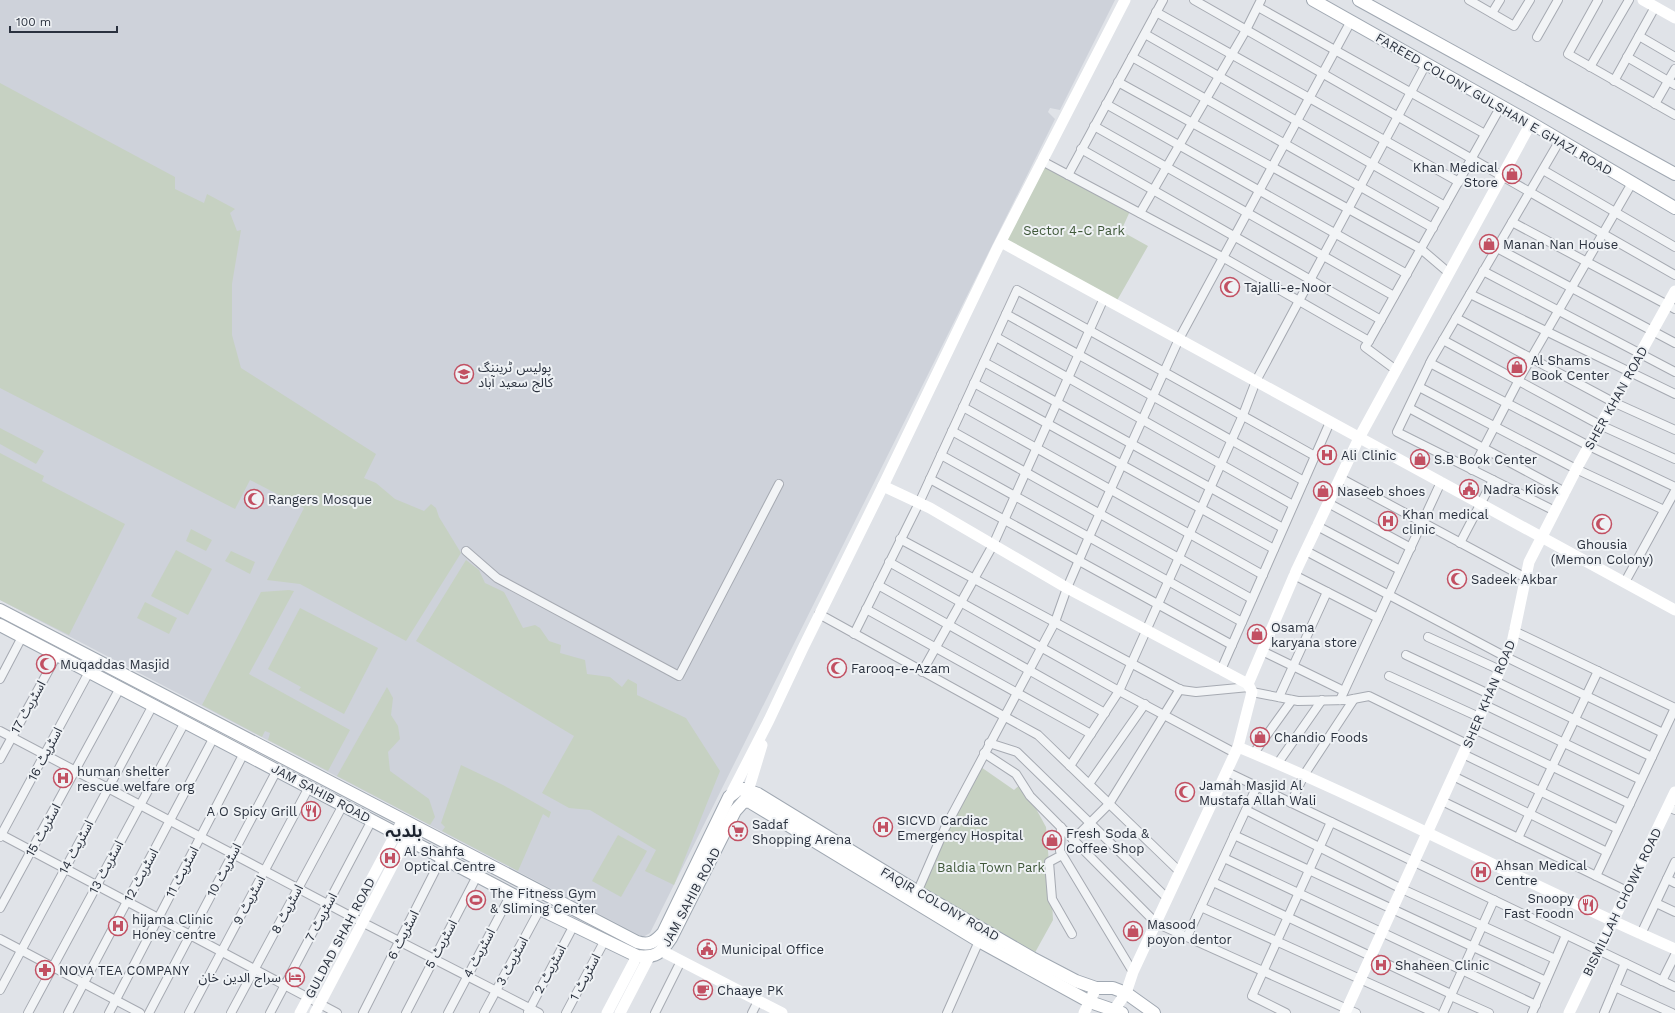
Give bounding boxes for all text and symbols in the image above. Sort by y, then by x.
scale bar [10,8,117,34]
text: 100 m [16,15,51,29]
street label: FAREED COLONY GULSHAN E GHAZI ROAD [1373,30,1615,178]
place label: Khan Medical Store [1413,160,1498,190]
shop icon: Khan Medical Store [1501,163,1523,185]
park label: Sector 4-C Park [1023,223,1125,238]
shop icon: Manan Nan House [1478,233,1500,255]
place label: Manan Nan House [1503,237,1618,252]
mosque icon: Tajalli-e-Noor [1219,276,1241,298]
place label: Tajalli-e-Noor [1244,280,1331,295]
street label: SHER KHAN ROAD [1581,344,1651,452]
place label: Al Shams Book Center [1531,353,1609,383]
shop icon: Al Shams Book Center [1506,356,1528,378]
place label: پولیس ٹریننگ کالج سعید آباد [478,360,554,393]
school or university icon: پولیس ٹریننگ کالج سعید آباد [453,363,475,385]
hospital icon: Ali Clinic [1316,444,1338,466]
place label: Ali Clinic [1341,448,1397,463]
shop icon: S.B Book Center [1409,448,1431,470]
place label: S.B Book Center [1434,452,1537,467]
public building icon: Nadra Kiosk [1458,478,1480,500]
shop icon: Naseeb shoes [1312,480,1334,502]
place label: Nadra Kiosk [1483,482,1559,497]
place label: Naseeb shoes [1337,484,1425,499]
mosque icon: Rangers Mosque [243,488,265,510]
place label: Rangers Mosque [268,492,372,507]
place label: Khan medical clinic [1402,507,1489,537]
hospital icon: Khan medical clinic [1377,510,1399,532]
mosque icon: Ghousia (Memon Colony) [1591,513,1613,535]
place label: Ghousia (Memon Colony) [1551,537,1653,567]
mosque icon: Sadeek Akbar [1446,568,1468,590]
place label: Sadeek Akbar [1471,572,1557,587]
place label: Osama karyana store [1271,620,1357,650]
shop icon: Osama karyana store [1246,623,1268,645]
street label: SHER KHAN ROAD [1459,638,1519,750]
mosque icon: Muqaddas Masjid [35,653,57,675]
place label: Muqaddas Masjid [60,657,170,672]
mosque icon: Farooq-e-Azam [826,657,848,679]
place label: Farooq-e-Azam [851,661,950,676]
street label: اسٹریٹ 17 [7,678,49,736]
street label: اسٹریٹ 16 [25,725,65,783]
shop icon: Chandio Foods [1249,726,1271,748]
place label: Chandio Foods [1274,730,1368,745]
street label: JAM SAHIB ROAD [269,760,373,826]
place label: human shelter rescue welfare org [77,764,194,794]
hospital icon: human shelter rescue welfare org [52,767,74,789]
place label: Jamah Masjid Al Mustafa Allah Wali [1199,778,1316,808]
mosque icon: Jamah Masjid Al Mustafa Allah Wali [1174,781,1196,803]
restaurant icon: A O Spicy Grill [300,800,322,822]
street label: اسٹریٹ 15 [22,801,64,859]
place label: A O Spicy Grill [206,804,297,819]
place label: SICVD Cardiac Emergency Hospital [897,813,1023,843]
hospital icon: SICVD Cardiac Emergency Hospital [872,816,894,838]
place label: Sadaf Shopping Arena [752,817,852,847]
street label: اسٹریٹ 14 [56,818,96,876]
supermarket icon: Sadaf Shopping Arena [727,820,749,842]
district label: بلدیہ [385,821,423,841]
street label: BISMILLAH CHOWK ROAD [1580,825,1664,979]
place label: Fresh Soda & Coffee Shop [1066,826,1150,856]
shop icon: Fresh Soda & Coffee Shop [1041,829,1063,851]
street label: اسٹریٹ 13 [86,838,126,896]
street label: اسٹریٹ 10 [204,841,244,899]
street label: اسٹریٹ 11 [162,844,202,900]
place label: Al Shahfa Optical Centre [404,844,496,874]
street label: JAM SAHIB ROAD [658,845,724,949]
street label: اسٹریٹ 12 [121,846,161,904]
hospital icon: Al Shahfa Optical Centre [379,847,401,869]
place label: Ahsan Medical Centre [1495,858,1587,888]
park label: Baldia Town Park [937,860,1046,875]
hospital icon: Ahsan Medical Centre [1470,861,1492,883]
street label: FAQIR COLONY ROAD [878,864,1002,944]
street label: اسٹریٹ 9 [230,873,268,927]
street label: GULDAD SHAH ROAD [302,875,378,1001]
street label: اسٹریٹ 8 [268,882,306,936]
place label: The Fitness Gym & Sliming Center [490,886,597,916]
sports icon: The Fitness Gym & Sliming Center [465,889,487,911]
street label: اسٹریٹ 7 [302,890,340,944]
place label: Snoopy Fast Foodn [1504,891,1574,921]
restaurant icon: Snoopy Fast Foodn [1577,894,1599,916]
street label: اسٹریٹ 6 [384,908,422,962]
place label: hijama Clinic Honey centre [132,912,216,942]
hospital icon: hijama Clinic Honey centre [107,915,129,937]
street label: اسٹریٹ 5 [422,917,460,971]
place label: Masood poyon dentor [1147,917,1232,947]
shop icon: Masood poyon dentor [1122,920,1144,942]
street label: اسٹریٹ 4 [460,926,498,980]
street label: اسٹریٹ 3 [493,934,531,988]
public building icon: Municipal Office [696,938,718,960]
street label: اسٹریٹ 2 [531,942,569,996]
place label: Municipal Office [721,942,824,957]
street label: اسٹریٹ 1 [567,951,604,1003]
hospital icon: Shaheen Clinic [1370,954,1392,976]
place label: Shaheen Clinic [1395,958,1489,973]
pharmacy icon: NOVA TEA COMPANY [34,959,56,981]
place label: NOVA TEA COMPANY [59,963,190,978]
hotel icon: سراج الدین خان [284,966,306,988]
place label: سراج الدین خان [199,970,281,988]
cafe icon: Chaaye PK [692,979,714,1001]
place label: Chaaye PK [717,983,784,998]

